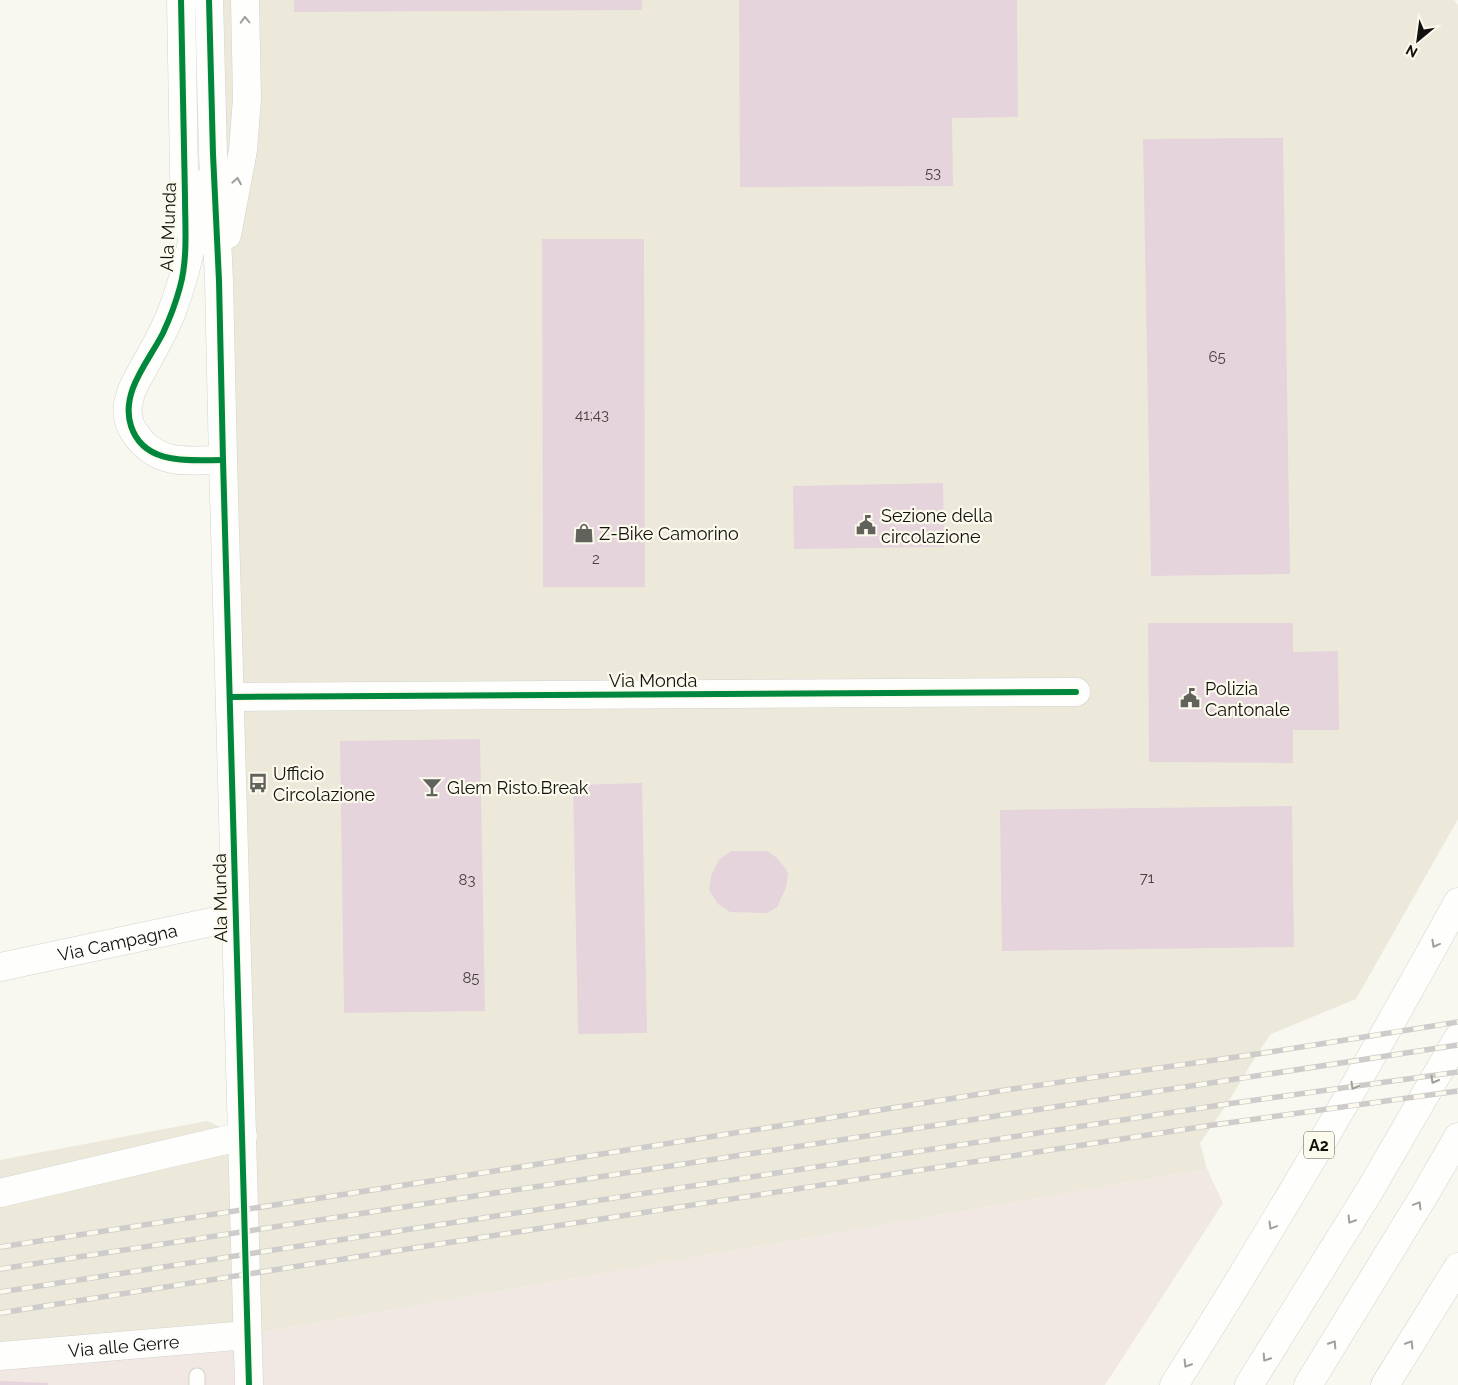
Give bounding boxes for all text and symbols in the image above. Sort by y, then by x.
one-way arrow [240,15,251,23]
north arrow [1393,15,1443,65]
text: N [1403,42,1420,61]
house number: 53 [925,164,941,182]
one-way arrow [232,177,242,186]
street label: Ala Munda [156,182,180,272]
house number: 65 [1208,348,1226,366]
house number: 41;43 [575,406,609,424]
place label: Sezione della circolazione [881,505,993,547]
public building icon: Sezione della circolazione [855,514,877,536]
shop icon: Z-Bike Camorino [573,522,595,544]
place label: Z-Bike Camorino [599,523,739,544]
house number: 2 [592,550,600,568]
street label: Via Monda [609,670,697,691]
place label: Polizia Cantonale [1205,678,1290,720]
public building icon: Polizia Cantonale [1179,687,1201,709]
place label: Ufficio Circolazione [273,763,375,805]
bus stop icon: Ufficio Circolazione [247,772,269,794]
bar icon: Glem Risto.Break [421,776,443,798]
place label: Glem Risto.Break [447,777,589,798]
street label: Ala Munda [209,853,231,943]
house number: 71 [1140,869,1155,887]
house number: 83 [459,871,475,889]
street label: Via Campagna [56,919,179,965]
one-way arrow [1431,939,1441,948]
house number: 85 [462,969,480,987]
one-way arrow [1430,1074,1440,1083]
one-way arrow [1351,1080,1361,1089]
road number: A2 [1304,1132,1334,1158]
one-way arrow [1412,1202,1422,1211]
one-way arrow [1348,1215,1358,1224]
one-way arrow [1268,1220,1278,1229]
street label: Via alle Gerre [67,1330,181,1361]
one-way arrow [1327,1340,1337,1349]
one-way arrow [1404,1340,1414,1349]
one-way arrow [1263,1353,1272,1362]
one-way arrow [1183,1359,1193,1368]

